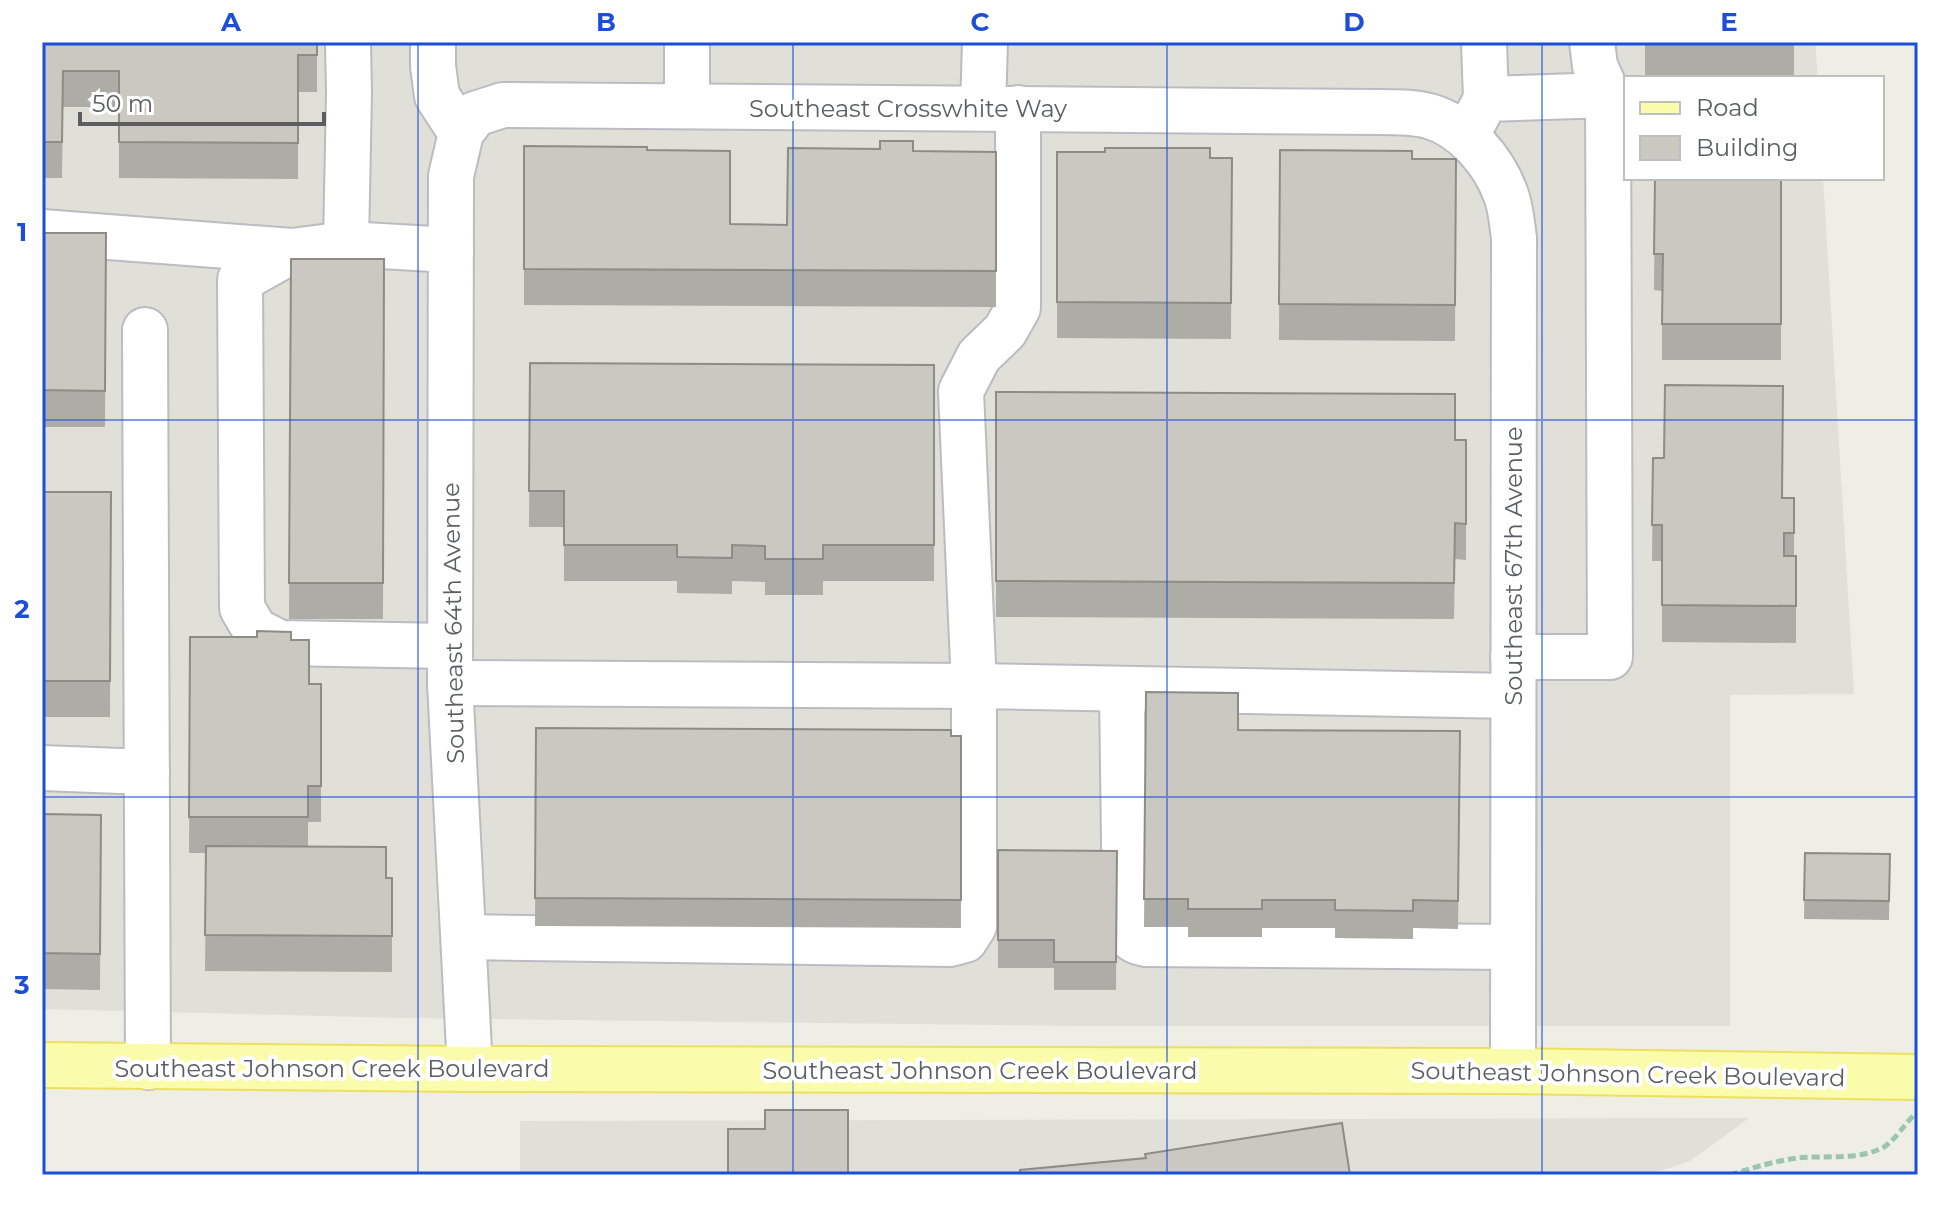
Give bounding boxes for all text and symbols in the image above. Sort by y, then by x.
text: A [220,6,242,38]
text: B [596,6,616,38]
text: C [971,6,990,38]
text: D [1343,6,1365,38]
text: E [1720,6,1738,38]
scale bar [80,76,324,126]
legend [1624,76,1884,180]
text: 50 m [92,89,153,118]
text: Road [1696,93,1759,122]
street label: Southeast Crosswhite Way [749,94,1067,123]
text: Building [1696,133,1799,162]
text: 1 [17,216,27,248]
street label: Southeast 67th Avenue [1499,427,1528,705]
street label: Southeast 64th Avenue [436,482,470,764]
text: 2 [14,593,30,625]
text: 3 [13,969,30,1001]
street label: Southeast Johnson Creek Boulevard [115,1054,549,1083]
street label: Southeast Johnson Creek Boulevard [763,1056,1197,1085]
street label: Southeast Johnson Creek Boulevard [1410,1056,1846,1092]

